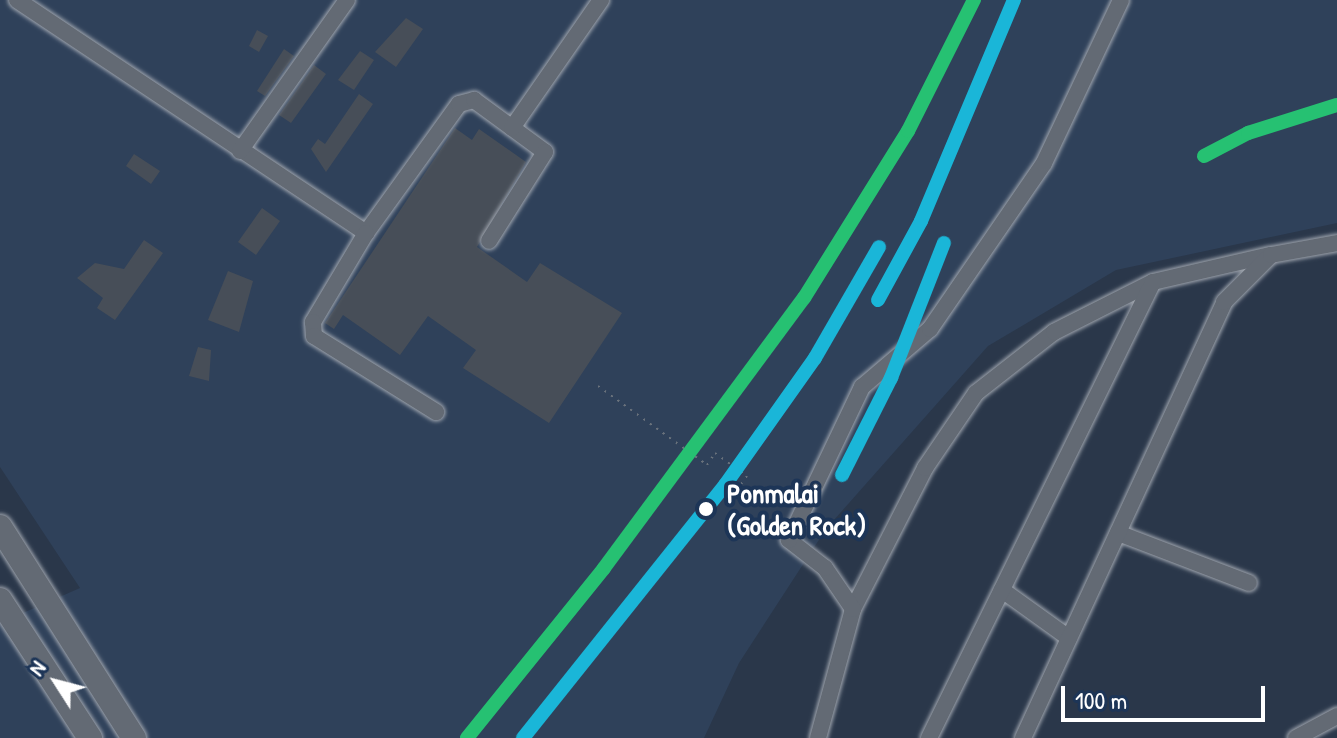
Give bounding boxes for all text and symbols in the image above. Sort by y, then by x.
place label: Ponmalai (Golden Rock) [727,476,866,542]
marker: Ponmalai (Golden Rock) [692,495,720,523]
north arrow [16,642,96,722]
text: N [21,654,52,681]
scale bar [1065,670,1269,720]
text: 100 m [1075,684,1127,716]

